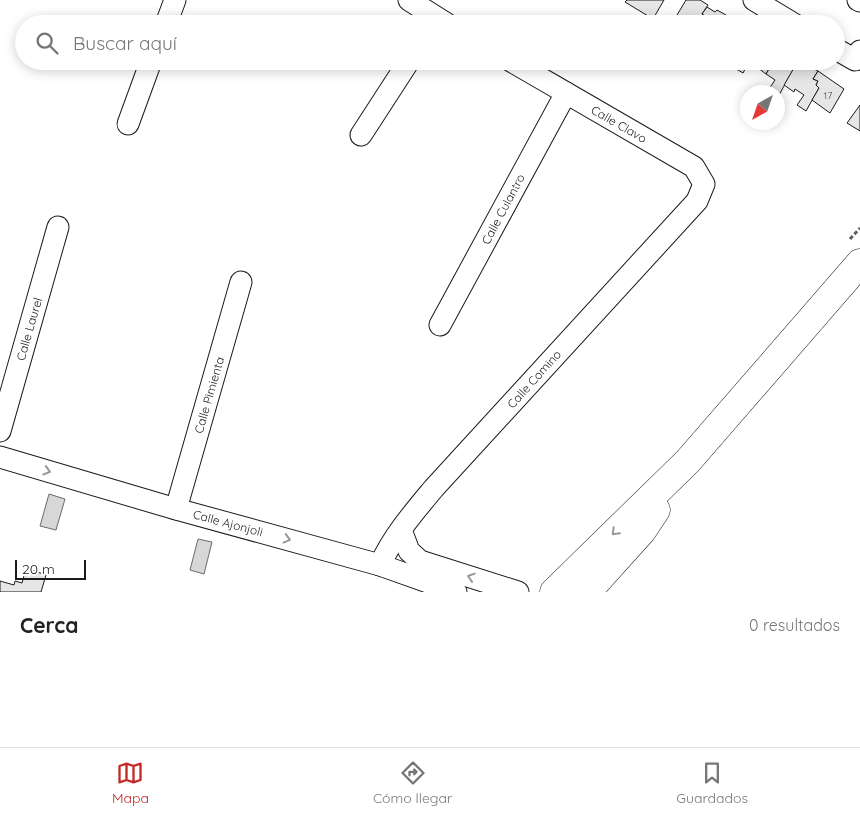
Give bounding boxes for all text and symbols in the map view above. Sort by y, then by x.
search box [15,15,845,70]
icon: search [33,29,61,57]
text: Buscar aquí [73,31,177,55]
north arrow [740,85,785,130]
house number: 17 [824,89,832,102]
street label: Calle Clavo [588,102,650,146]
street label: Calle Culantro [478,171,528,247]
street label: Calle Laurel [13,296,45,362]
street label: Calle Comino [504,347,564,411]
street label: Calle Pimienta [191,355,227,435]
one-way arrow [42,465,50,475]
street label: Calle Ajonjoli [191,506,265,540]
one-way arrow [612,526,621,535]
one-way arrow [283,534,291,544]
scale bar [15,557,86,580]
text: 20 m [22,560,55,578]
one-way arrow [468,573,476,583]
text: Cerca [20,612,78,638]
text: 0 resultados [749,615,840,635]
tab: Mapa [112,759,149,807]
tab: Cómo llegar [373,759,452,807]
tab: Guardados [676,759,748,807]

